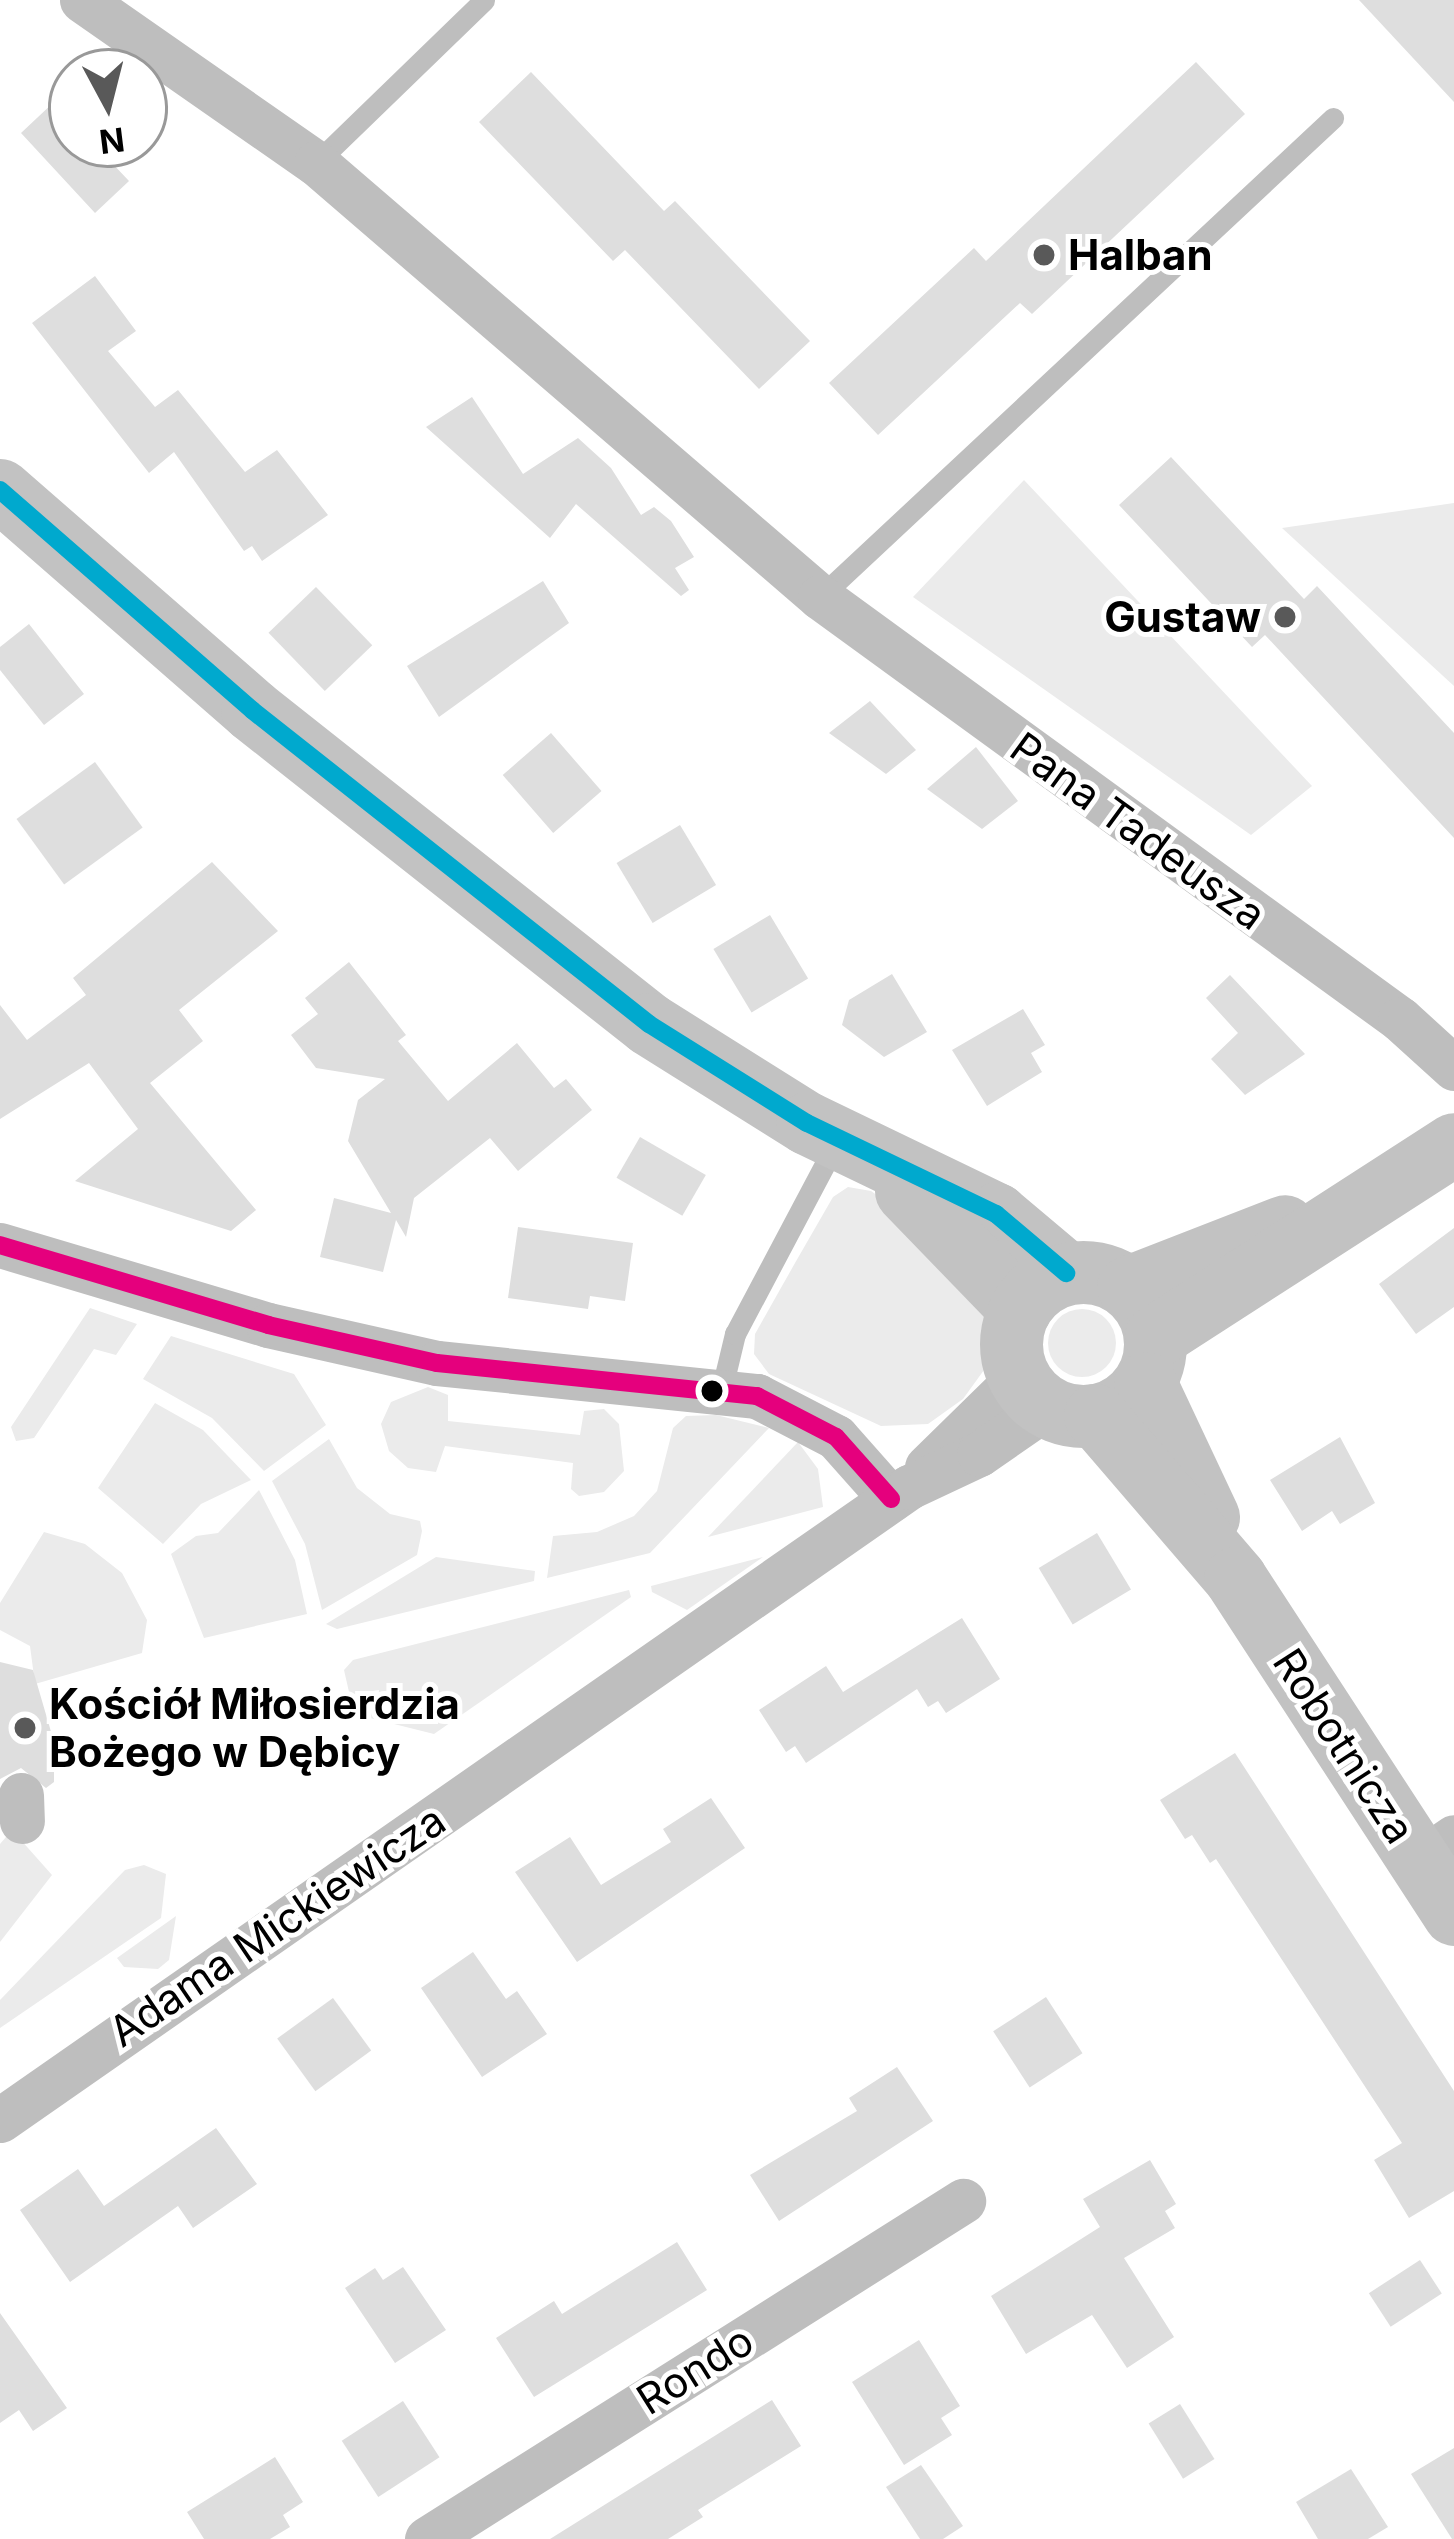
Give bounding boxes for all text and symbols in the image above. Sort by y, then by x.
north arrow [48,48,168,168]
text: N [97,119,127,162]
place label: Halban [1068,230,1213,280]
marker: Halban [1031,242,1057,268]
place label: Gustaw [1104,592,1261,642]
marker: Gustaw [1272,604,1298,630]
street label: Pana Tadeusza [1001,722,1275,940]
unlabelled marker [701,1380,723,1402]
street label: Robotnicza [1263,1639,1425,1853]
place label: Kościół Miłosierdzia Bożego w Dębicy [49,1679,460,1778]
marker: Kościół Miłosierdzia Bożego w Dębicy [12,1715,38,1741]
street label: Adama Mickiewicza [99,1795,455,2057]
street label: Rondo [628,2315,762,2425]

